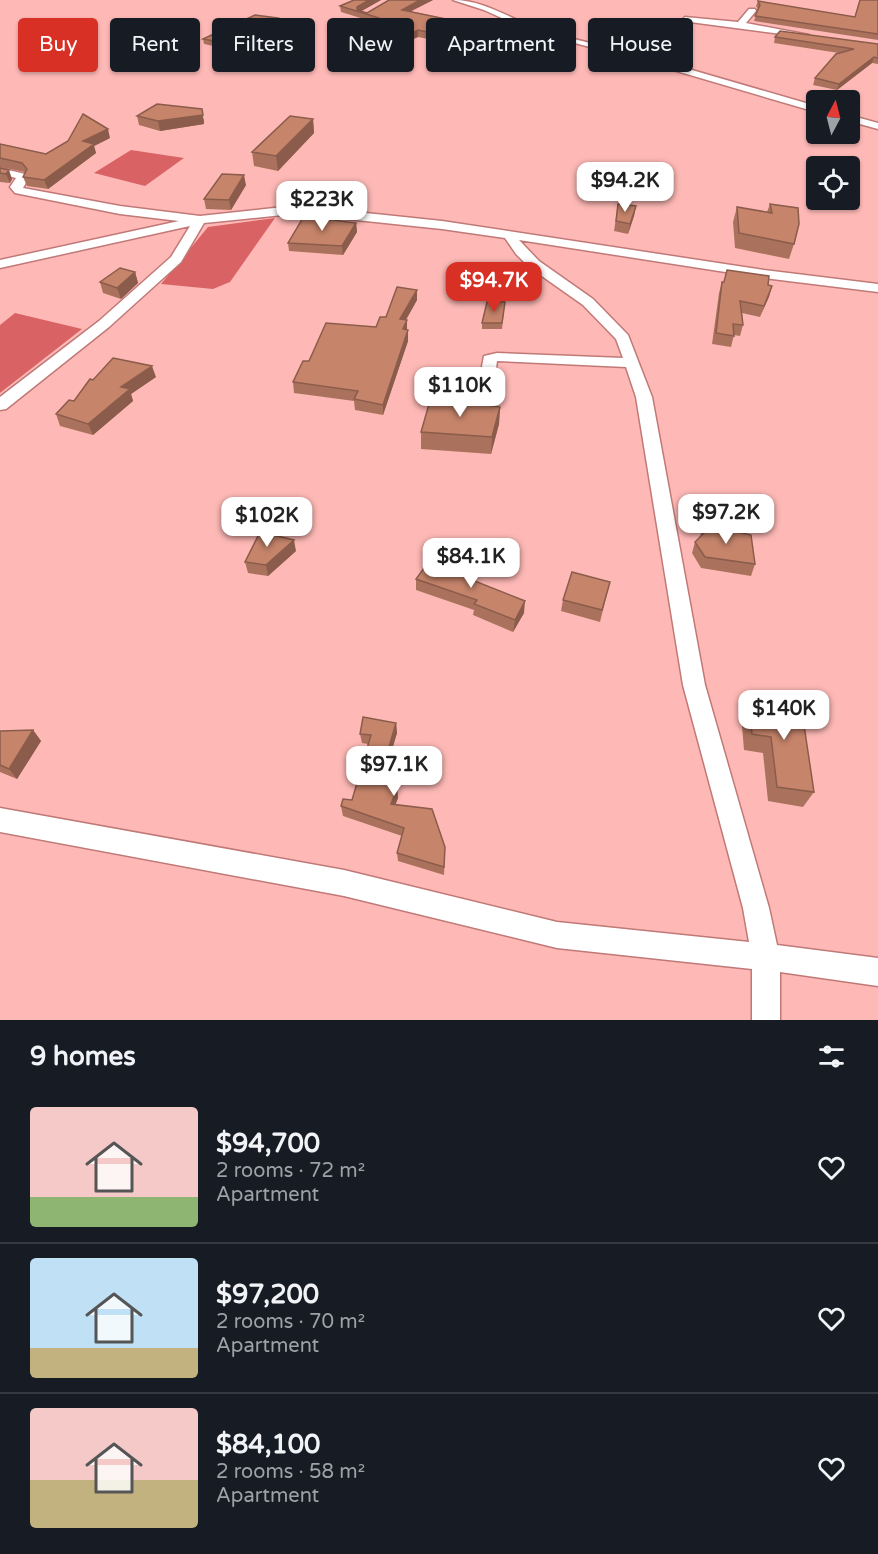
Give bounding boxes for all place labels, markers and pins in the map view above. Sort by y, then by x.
pin: $94.2K [576,162,674,213]
pin: $223K [280,181,364,232]
pin: $94.7K [445,262,543,313]
pin: $110K [418,367,502,418]
pin: $97.2K [677,494,775,545]
pin: $102K [225,497,309,548]
pin: $84.1K [422,538,520,589]
pin: $140K [742,690,826,741]
pin: $97.1K [345,746,443,797]

